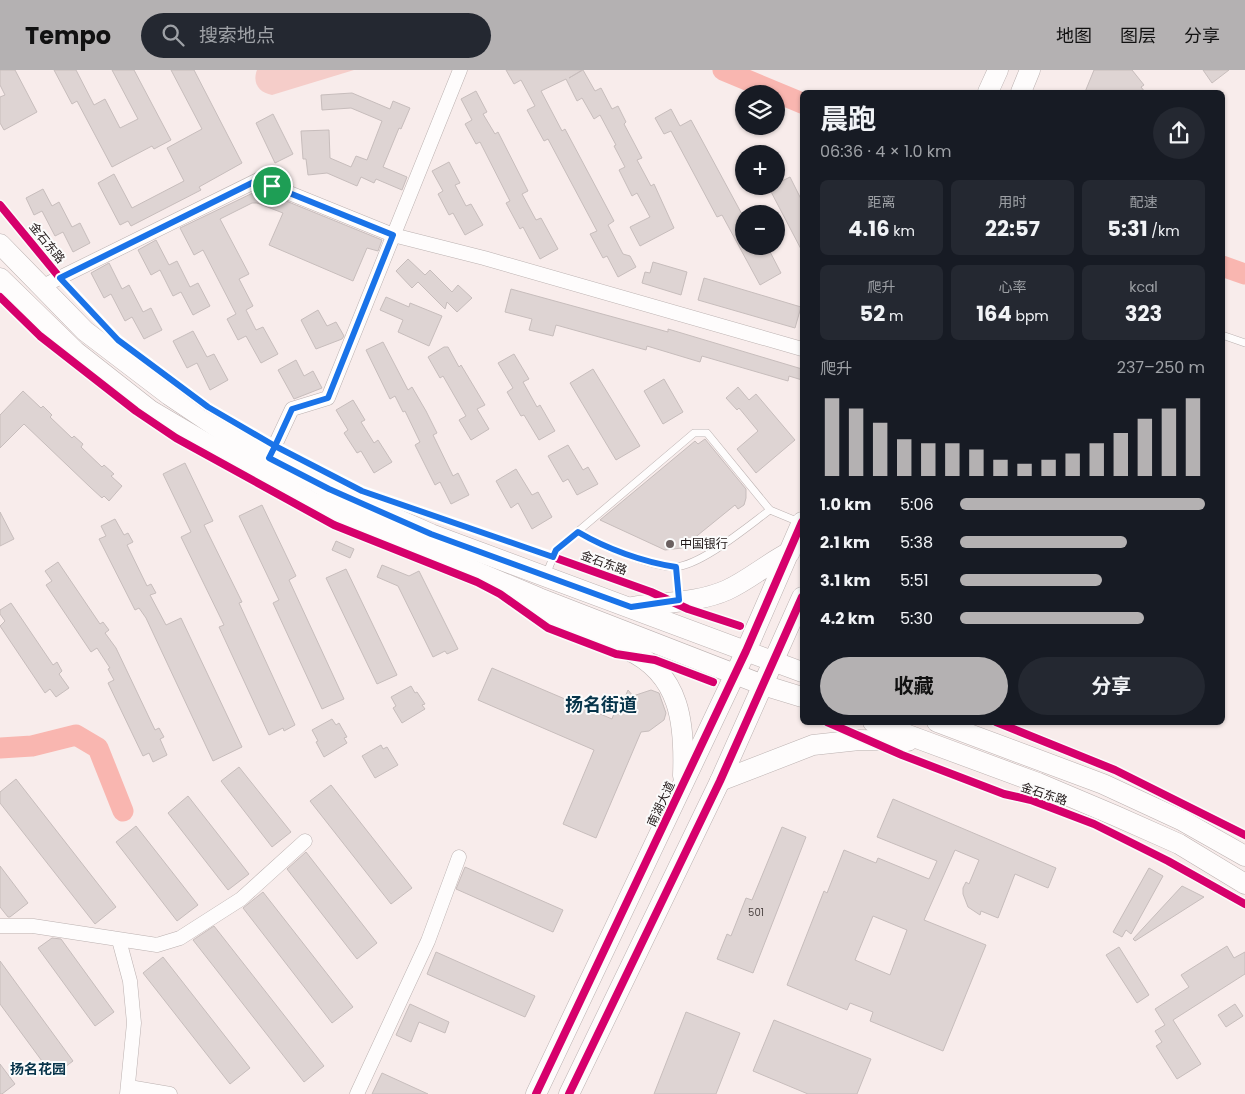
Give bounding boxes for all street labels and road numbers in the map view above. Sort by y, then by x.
street label: 金石东路 [26,219,69,267]
street label: 金石东路 [579,546,630,579]
street label: 南湖大道 [643,778,678,829]
street label: 金石东路 [1019,778,1070,809]

